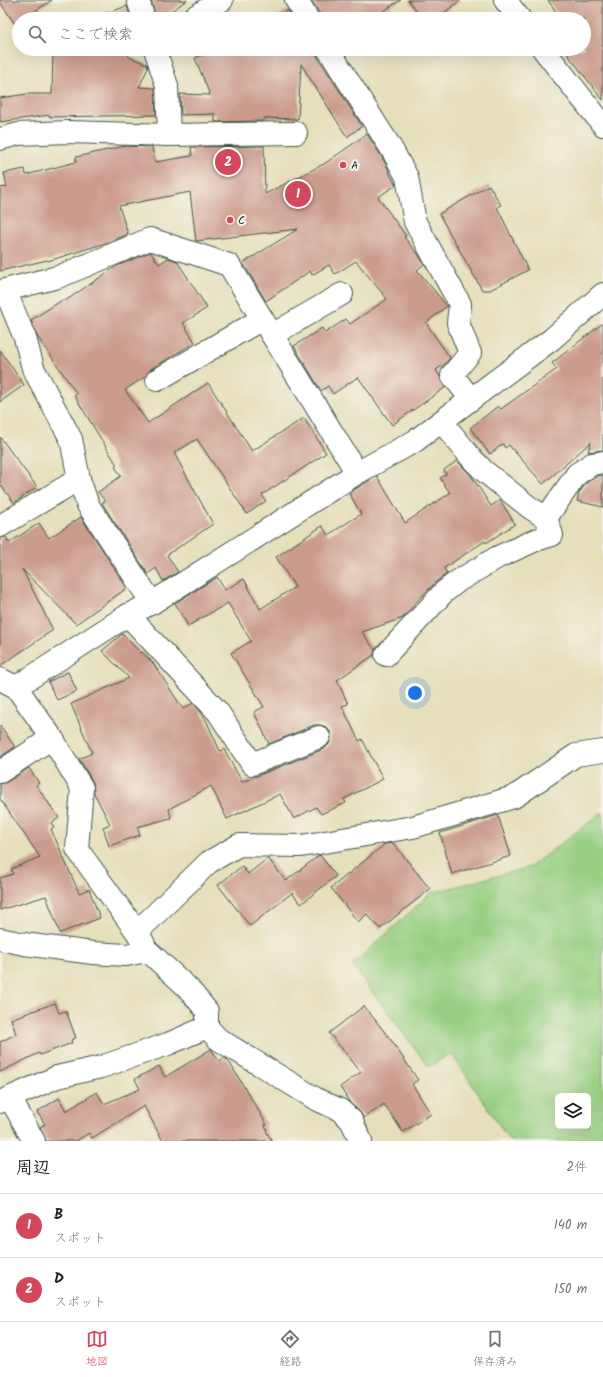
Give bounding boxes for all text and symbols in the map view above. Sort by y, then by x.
search box [12,12,591,56]
icon: search [26,23,48,45]
text: ここで検索 [58,23,133,47]
pin: 2 [215,147,241,177]
place label: A [351,156,358,175]
marker: A [338,160,348,170]
pin: 1 [285,179,311,209]
place label: C [238,211,245,230]
marker: C [225,215,235,225]
your location [405,683,425,703]
map controls [555,1093,591,1129]
button: layers [555,1093,591,1129]
text: 周辺 [16,1155,50,1182]
text: 2件 [566,1157,587,1178]
text: B [54,1203,63,1227]
text: 1 [27,1215,31,1236]
text: 140 m [554,1215,587,1236]
text: スポット [54,1228,106,1249]
text: D [54,1267,64,1291]
text: 2 [25,1279,33,1300]
text: 150 m [554,1279,587,1300]
text: スポット [54,1292,106,1313]
tab: 地図 [86,1328,108,1371]
tab: 経路 [279,1328,301,1371]
tab: 保存済み [473,1328,517,1371]

